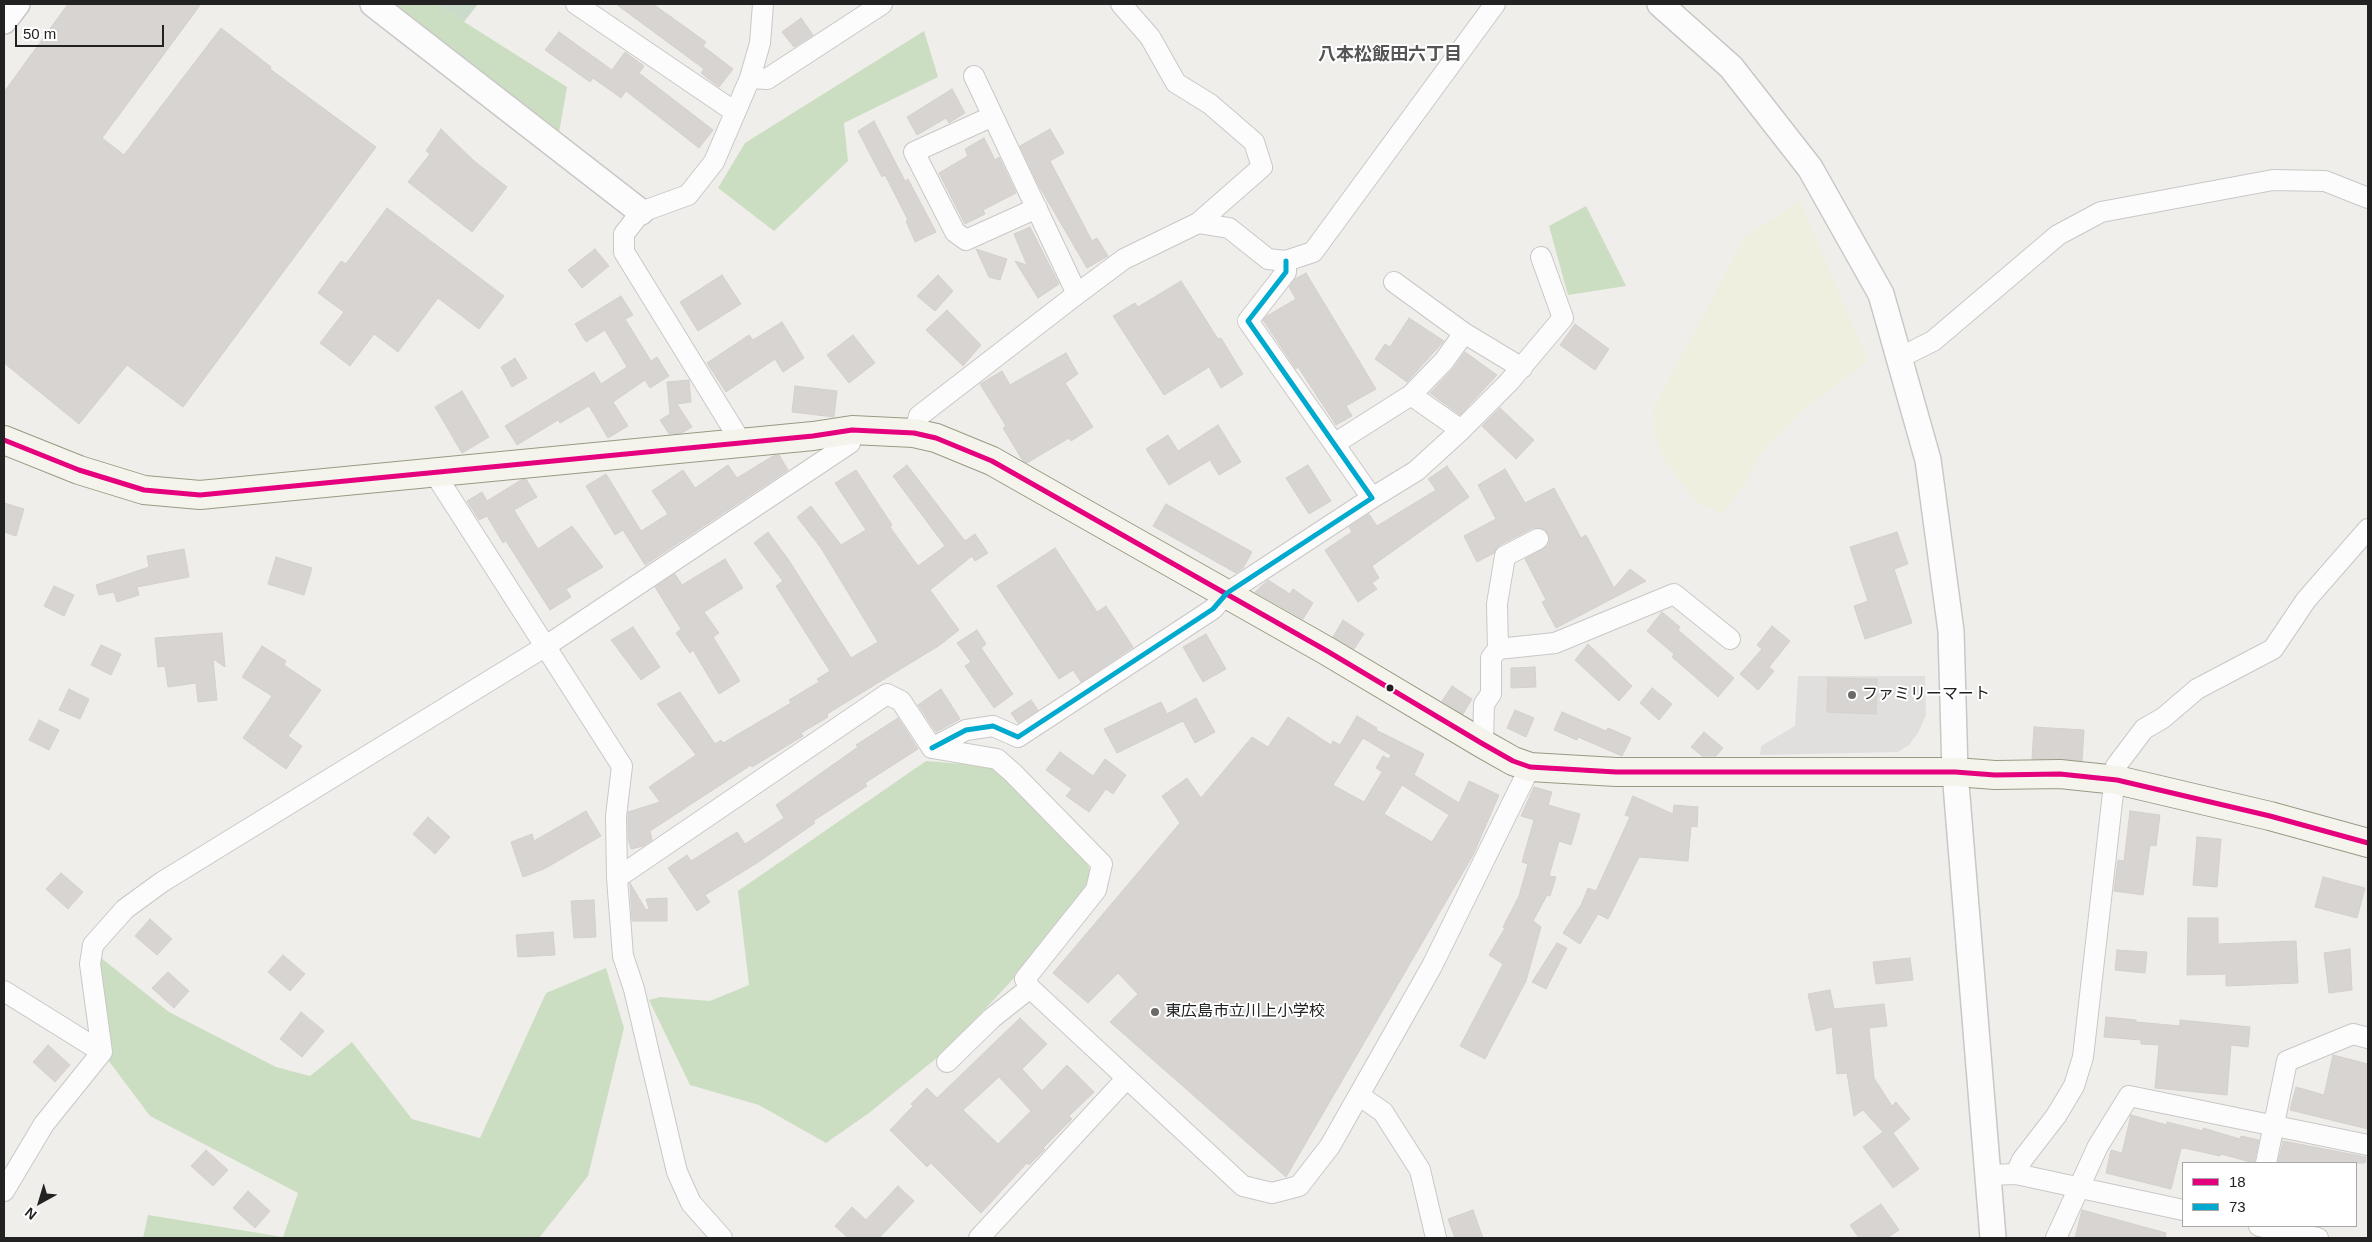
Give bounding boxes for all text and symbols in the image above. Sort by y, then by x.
scale bar [18,15,166,47]
text: 50 m [23,25,56,42]
district label: 八本松飯田六丁目 [1318,44,1462,66]
unlabelled marker [1385,683,1395,693]
place label: ファミリーマート [1862,685,1990,705]
marker: ファミリーマート [1846,689,1858,701]
place label: 東広島市立川上小学校 [1165,1002,1325,1022]
marker: 東広島市立川上小学校 [1149,1006,1161,1018]
legend [2182,1162,2357,1227]
text: 18 [2229,1173,2246,1190]
north arrow [15,1177,65,1227]
text: 73 [2229,1198,2246,1215]
text: N [22,1204,40,1223]

